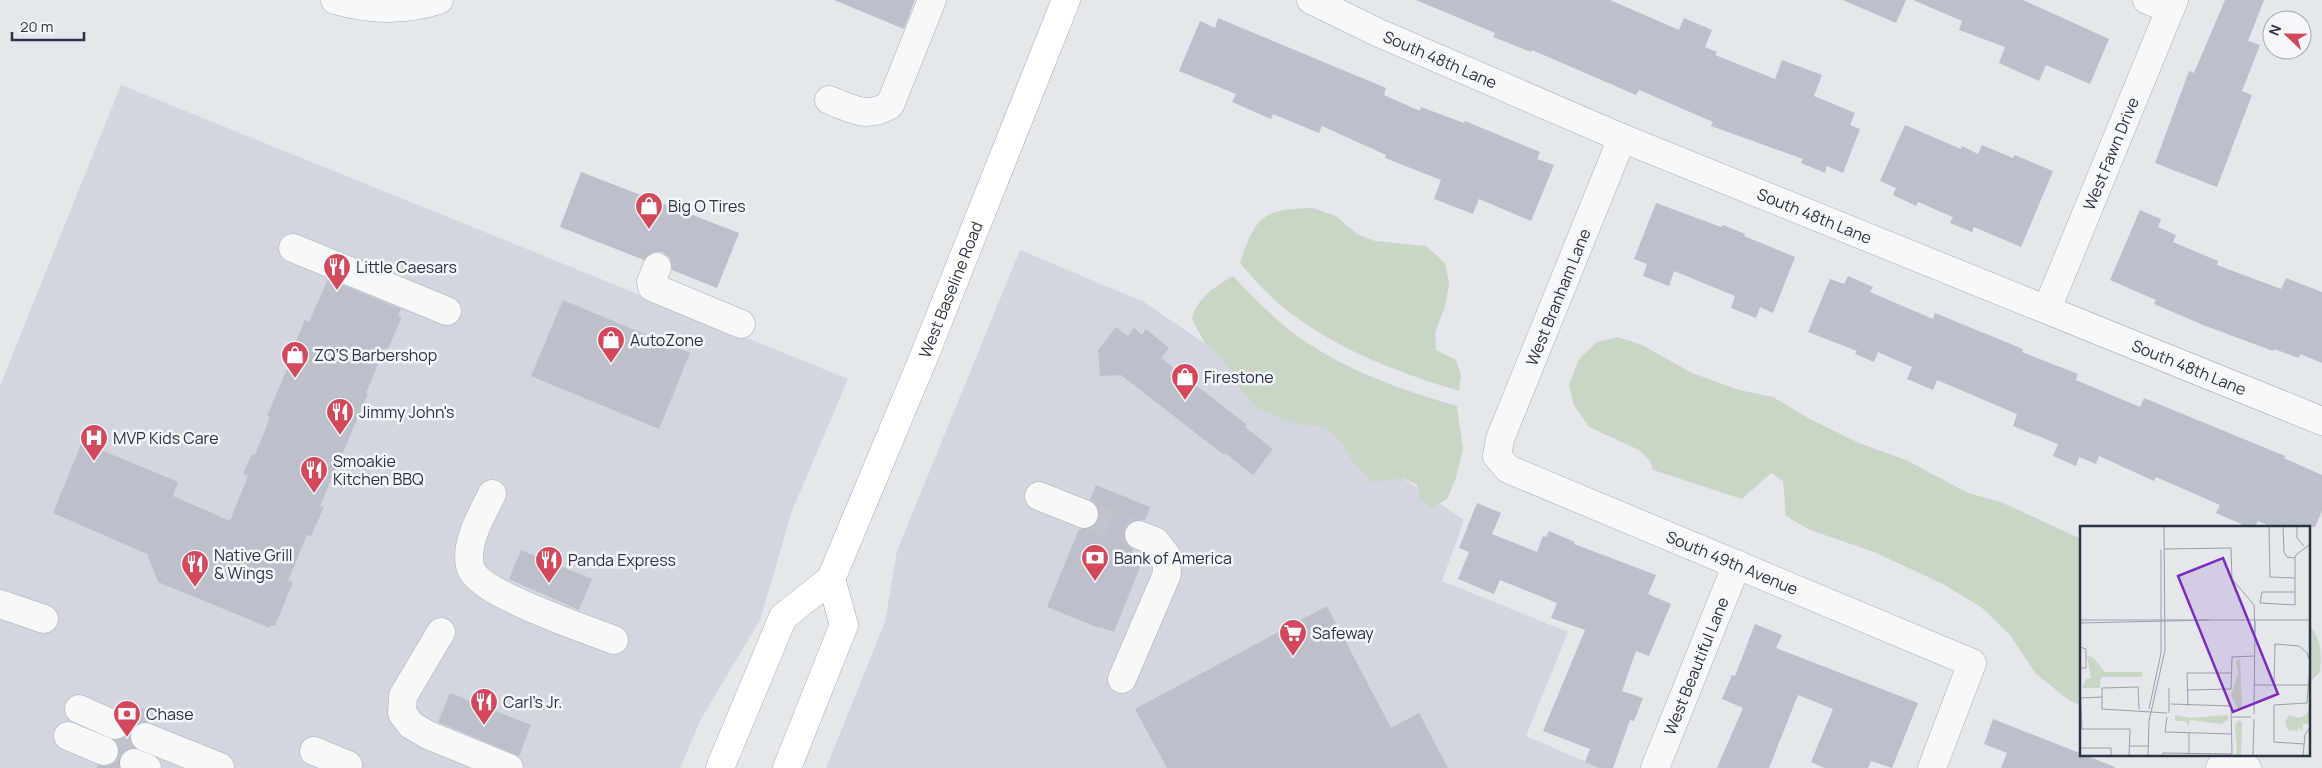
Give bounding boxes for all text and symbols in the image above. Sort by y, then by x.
scale bar [12,10,85,42]
north arrow [2262,10,2312,60]
text: 20 m [20,16,53,37]
text: N [2264,22,2285,38]
street label: South 48th Lane [1380,25,1500,94]
street label: West Fawn Drive [2078,94,2144,213]
street label: South 48th Lane [1754,183,1875,249]
shop icon: Big O Tires [634,191,664,230]
place label: Big O Tires [668,195,746,217]
street label: West Baseline Road [914,218,988,361]
street label: West Branham Lane [1520,225,1596,369]
restaurant icon: Little Caesars [322,252,352,291]
place label: Little Caesars [356,256,457,278]
shop icon: AutoZone [596,325,626,364]
place label: AutoZone [630,329,703,351]
street label: South 48th Lane [2129,334,2250,400]
shop icon: ZQ’S Barbershop [280,340,310,379]
place label: ZQ’S Barbershop [314,344,437,366]
shop icon: Firestone [1170,362,1200,401]
place label: Firestone [1204,366,1274,388]
restaurant icon: Jimmy John's [325,397,355,436]
place label: Jimmy John's [359,401,454,423]
hospital icon: MVP Kids Care [79,423,109,462]
place label: MVP Kids Care [113,427,219,449]
place label: Smoakie Kitchen BBQ [333,450,424,490]
restaurant icon: Smoakie Kitchen BBQ [299,455,329,494]
street label: South 49th Avenue [1663,525,1801,600]
inset map [2080,526,2310,756]
bank icon: Bank of America [1080,543,1110,582]
place label: Native Grill & Wings [214,544,293,584]
restaurant icon: Panda Express [534,545,564,584]
place label: Bank of America [1114,547,1232,569]
restaurant icon: Native Grill & Wings [180,549,210,588]
place label: Panda Express [568,549,676,571]
street label: West Beautiful Lane [1658,594,1734,738]
supermarket icon: Safeway [1278,618,1308,657]
place label: Safeway [1312,622,1374,644]
restaurant icon: Carl's Jr. [469,687,499,726]
place label: Carl's Jr. [503,691,562,713]
bank icon: Chase [112,699,142,738]
place label: Chase [146,703,194,725]

